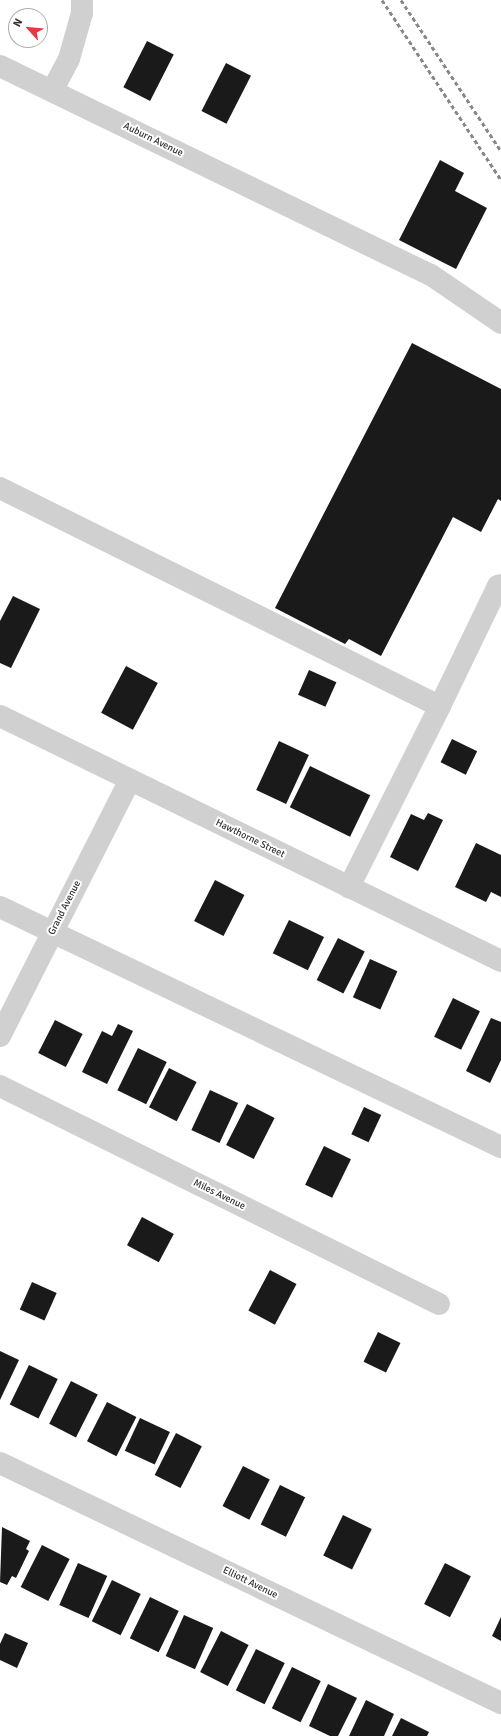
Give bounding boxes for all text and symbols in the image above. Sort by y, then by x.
north arrow [8,8,48,48]
text: N [10,16,25,29]
street label: Auburn Avenue [121,120,185,160]
street label: Hawthorne Street [213,817,287,861]
street label: Grand Avenue [46,879,84,937]
street label: Miles Avenue [191,1177,247,1213]
street label: Elliott Avenue [221,1565,279,1601]

